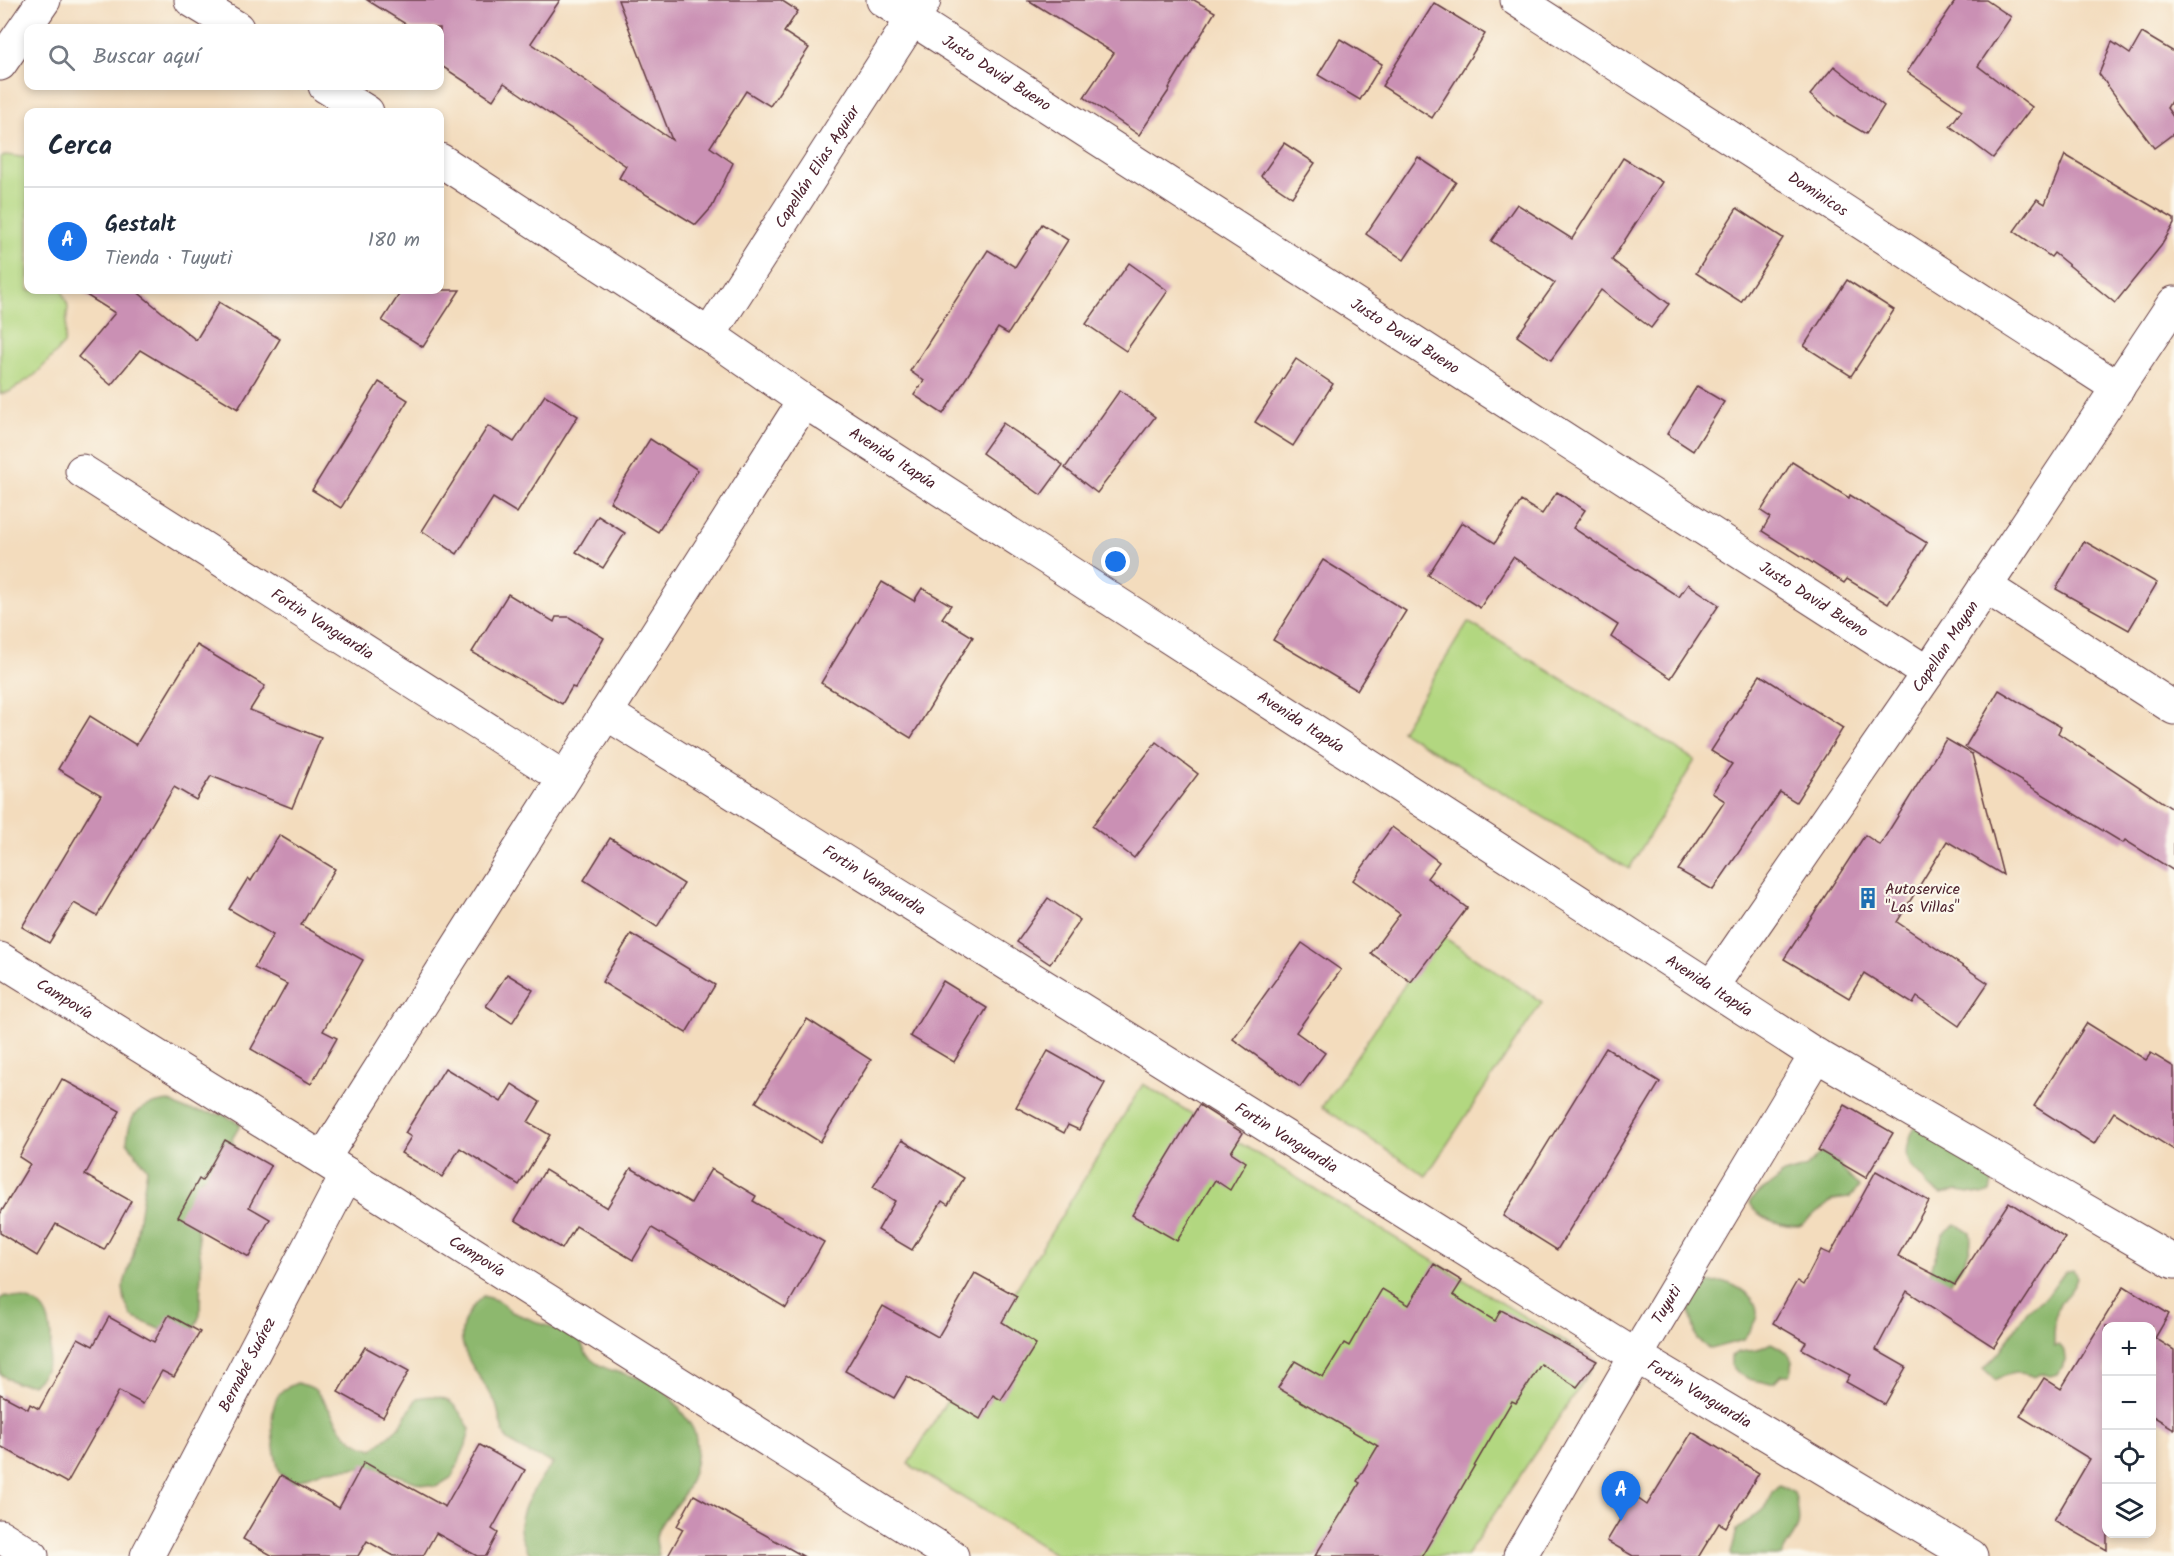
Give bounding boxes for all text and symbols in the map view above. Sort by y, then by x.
search box [24,24,444,90]
street label: Justo David Bueno [937,29,1056,118]
text: Buscar aquí [93,40,200,75]
icon: search [45,41,78,74]
street label: Capellán Elias Aguiar [768,99,867,233]
text: Cerca [48,126,112,168]
street label: Dominicos [1783,165,1853,223]
text: Gestalt [105,208,176,243]
text: A [61,225,74,257]
text: 180 m [368,225,420,257]
text: Tienda · Tuyuti [105,243,232,275]
street label: Justo David Bueno [1346,292,1465,381]
street label: Avenida Itapúa [844,421,941,496]
your location [1101,547,1130,576]
street label: Justo David Bueno [1754,555,1873,644]
street label: Fortin Vanguardia [266,582,379,666]
street label: Capellan Mayan [1906,596,1985,698]
street label: Avenida Itapúa [1252,684,1349,760]
street label: Fortin Vanguardia [817,839,931,922]
place label: Autoservice "Las Villas" [1885,877,1960,920]
building icon: Autoservice "Las Villas" [1856,886,1880,910]
street label: Avenida Itapúa [1660,948,1757,1023]
street label: Campovía [31,972,98,1026]
street label: Fortin Vanguardia [1230,1096,1343,1180]
street label: Campovía [444,1229,510,1284]
street label: Tuyuti [1645,1279,1689,1329]
street label: Bernabé Suárez [212,1313,282,1416]
map controls [2102,1322,2156,1538]
button: + [2102,1322,2156,1376]
street label: Fortin Vanguardia [1642,1353,1756,1435]
button: − [2102,1376,2156,1430]
button: locate [2102,1430,2156,1484]
pin: A [1602,1472,1640,1521]
button: layers [2102,1484,2156,1538]

